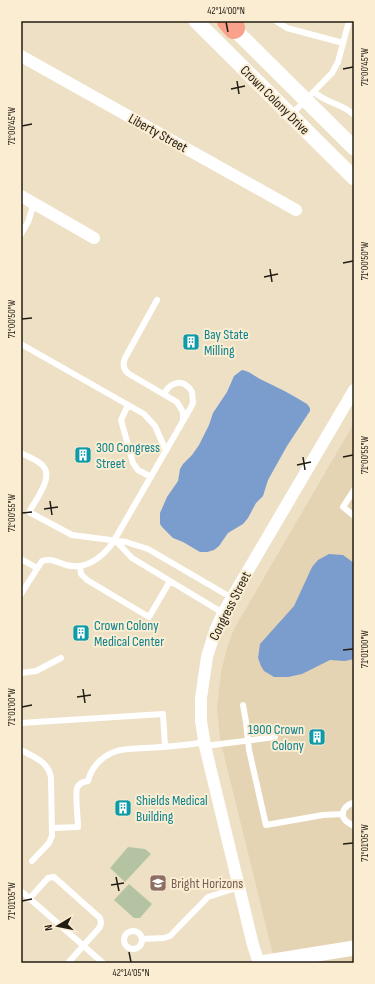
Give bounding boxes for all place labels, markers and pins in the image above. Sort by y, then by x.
place label: Bay State Milling [204,326,249,359]
building icon: Bay State Milling [181,332,201,352]
place label: 300 Congress Street [96,439,160,472]
building icon: 300 Congress Street [73,445,93,465]
place label: Crown Colony Medical Center [94,617,164,650]
building icon: Crown Colony Medical Center [71,623,91,643]
place label: 1900 Crown Colony [248,721,305,754]
building icon: 1900 Crown Colony [307,727,327,747]
place label: Shields Medical Building [136,792,208,825]
building icon: Shields Medical Building [113,798,133,818]
school or university icon: Bright Horizons [148,873,168,893]
place label: Bright Horizons [171,875,243,892]

